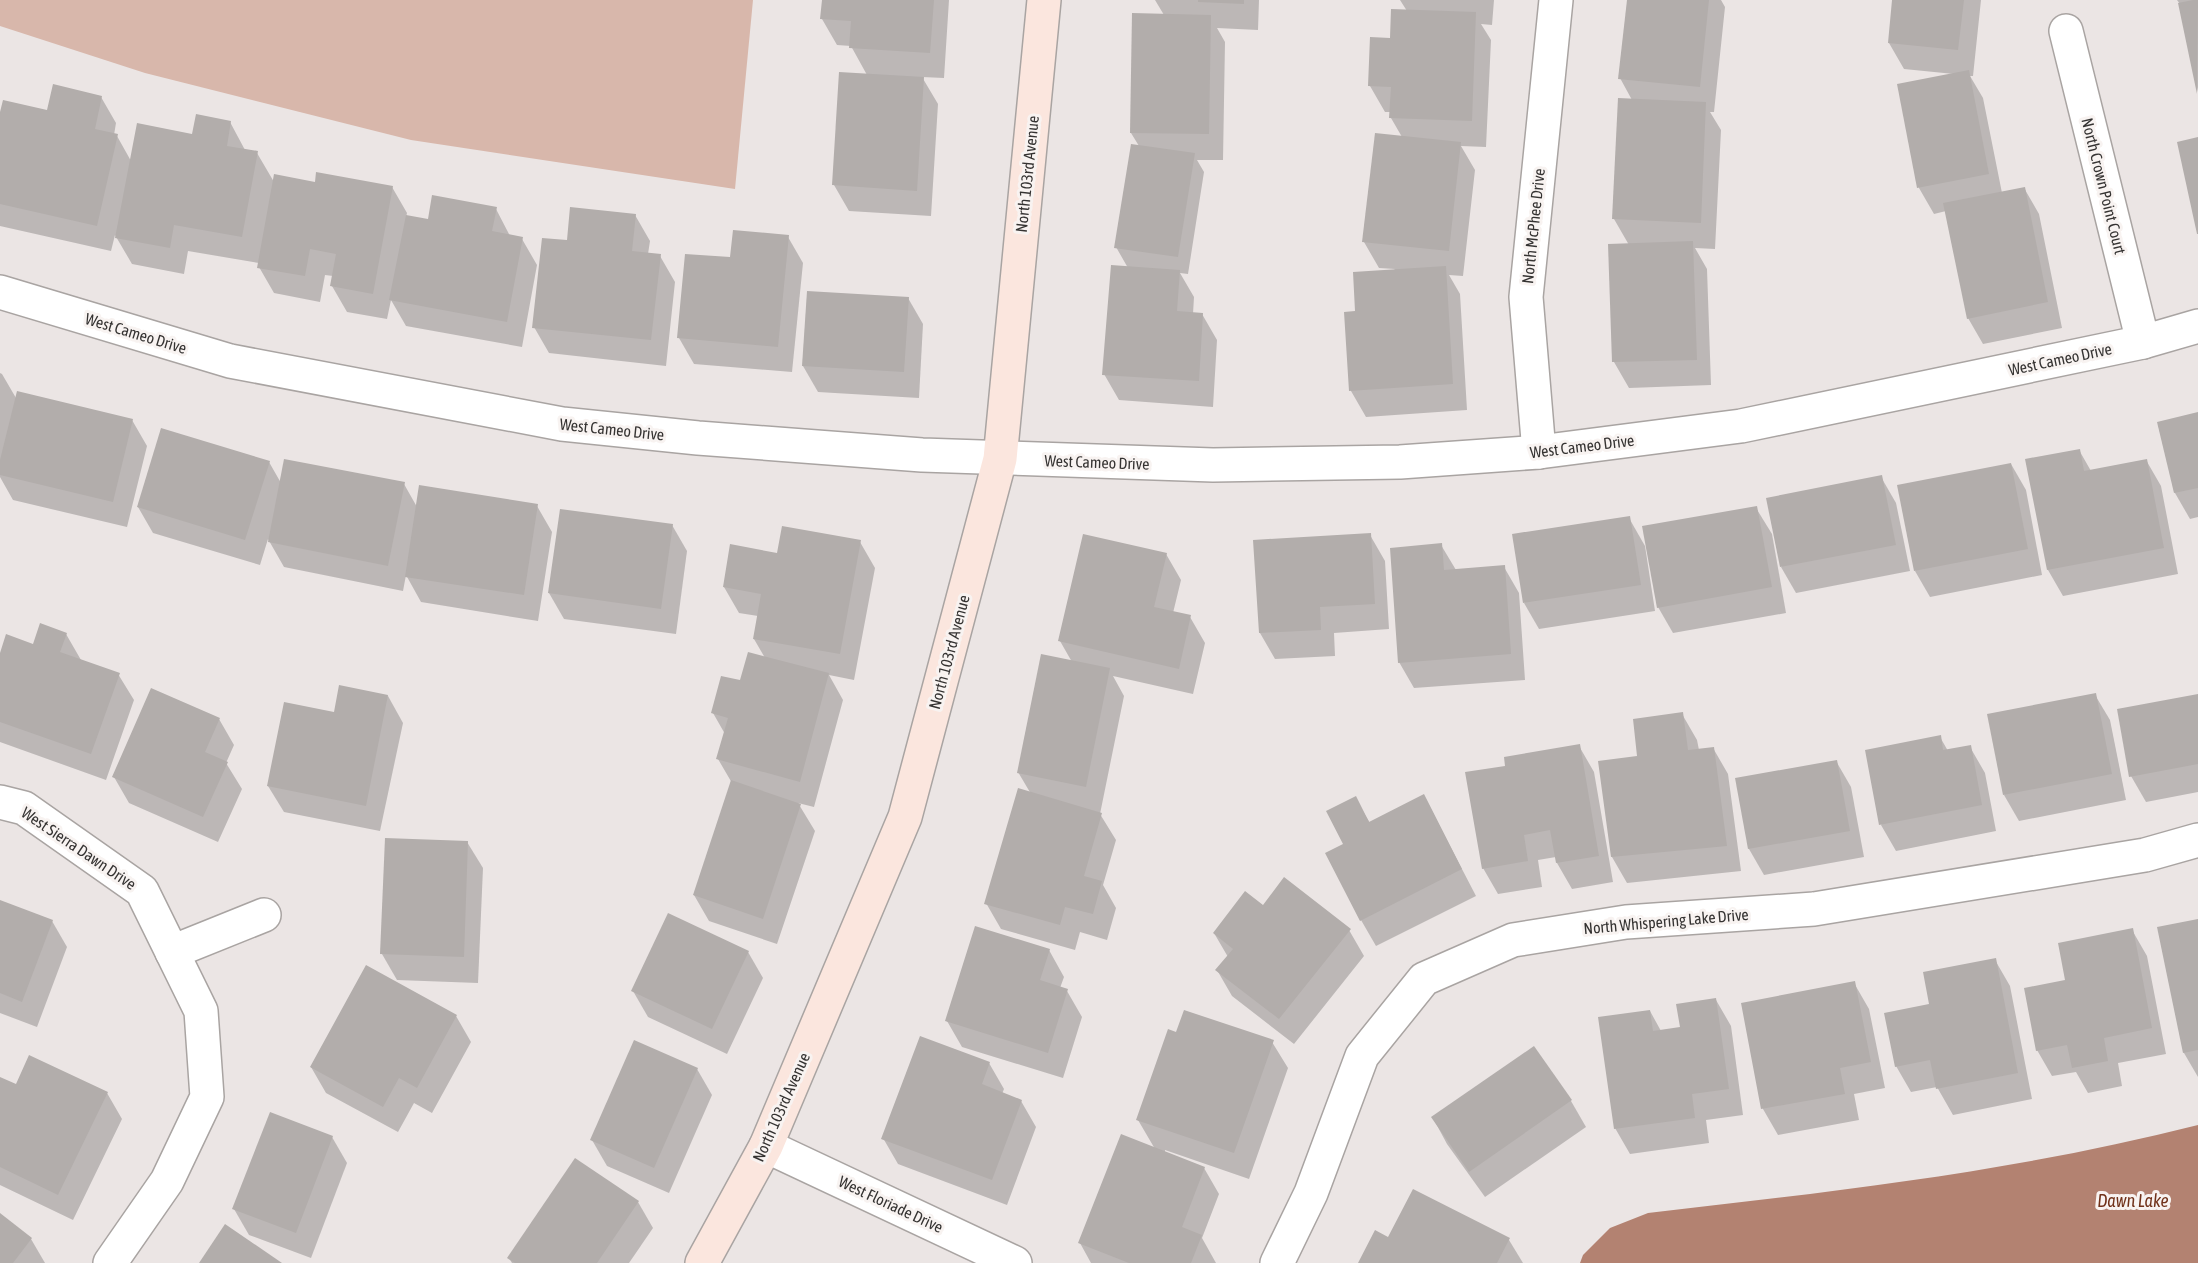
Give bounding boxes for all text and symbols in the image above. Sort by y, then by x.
street label: North 103rd Avenue [1012,115,1042,233]
street label: North Crown Point Court [2078,116,2130,256]
street label: North McPhee Drive [1518,167,1548,285]
street label: West Cameo Drive [83,309,189,357]
street label: West Cameo Drive [2007,339,2113,379]
street label: West Cameo Drive [559,415,665,443]
street label: West Cameo Drive [1529,431,1635,461]
street label: West Cameo Drive [1044,451,1150,473]
street label: North 103rd Avenue [925,593,973,711]
street label: West Sierra Dawn Drive [18,803,140,893]
street label: North Whispering Lake Drive [1583,905,1749,938]
street label: North 103rd Avenue [749,1050,813,1164]
street label: West Floriade Drive [836,1172,946,1236]
water label: Dawn Lake [2097,1190,2169,1211]

